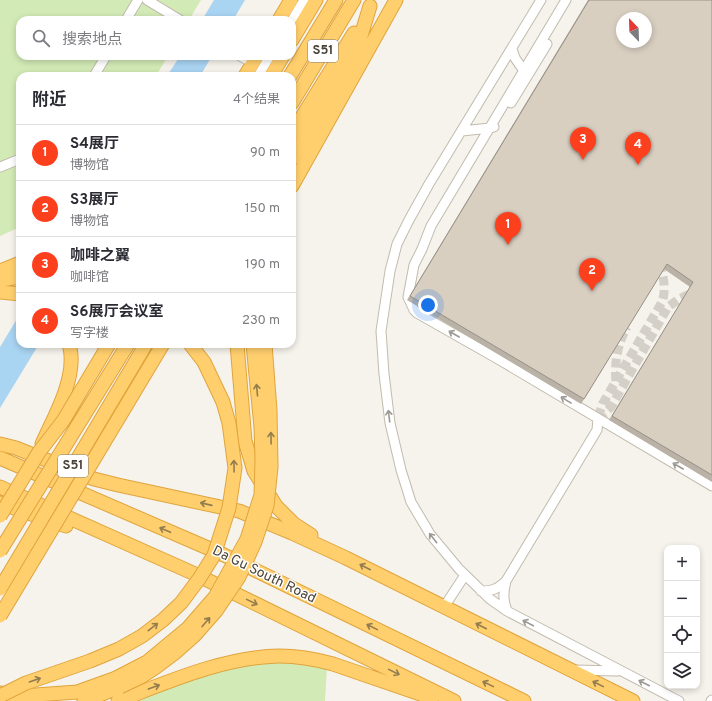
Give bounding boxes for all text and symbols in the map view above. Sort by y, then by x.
north arrow [616,12,652,48]
search box [16,16,296,60]
icon: search [30,27,52,49]
text: 搜索地点 [62,31,122,50]
road number: S51 [308,40,338,62]
text: 附近 [32,90,66,112]
text: 4个结果 [233,92,280,108]
pin: 3 [570,127,596,160]
pin: 4 [625,132,651,165]
text: S4展厅 [70,135,119,154]
text: 1 [42,145,48,161]
text: 90 m [250,145,280,161]
text: 博物馆 [70,158,109,174]
text: S3展厅 [70,191,118,210]
text: 2 [41,201,49,217]
text: 150 m [245,201,280,217]
pin: 1 [495,212,521,245]
text: 博物馆 [70,214,109,230]
text: 咖啡之翼 [70,247,130,266]
text: 3 [41,257,49,273]
text: 190 m [245,257,280,273]
pin: 2 [579,258,605,291]
text: 咖啡馆 [70,270,109,286]
your location [418,295,438,315]
text: S6展厅会议室 [70,303,163,322]
text: 4 [41,313,49,329]
text: 230 m [242,313,280,329]
text: 写字楼 [70,326,109,342]
one-way arrow [448,330,460,338]
one-way arrow [253,384,261,397]
one-way arrow [561,396,572,404]
one-way arrow [385,410,393,423]
one-way arrow [267,432,275,445]
road number: S51 [58,455,88,477]
one-way arrow [230,460,238,473]
one-way arrow [673,462,684,470]
one-way arrow [200,499,213,507]
one-way arrow [160,526,172,533]
one-way arrow [428,532,437,543]
street label: Da Gu South Road [209,543,319,607]
map controls [664,545,700,689]
button: + [664,545,700,581]
one-way arrow [359,563,371,571]
button: − [664,581,700,617]
one-way arrow [246,599,258,606]
one-way arrow [202,617,211,627]
button: locate [664,617,700,653]
one-way arrow [523,619,535,627]
one-way arrow [476,622,488,629]
one-way arrow [148,623,159,631]
one-way arrow [366,623,378,630]
button: layers [664,653,700,689]
one-way arrow [388,668,400,676]
one-way arrow [29,676,42,683]
one-way arrow [638,679,650,686]
one-way arrow [483,680,495,687]
one-way arrow [592,680,604,687]
one-way arrow [148,683,160,691]

